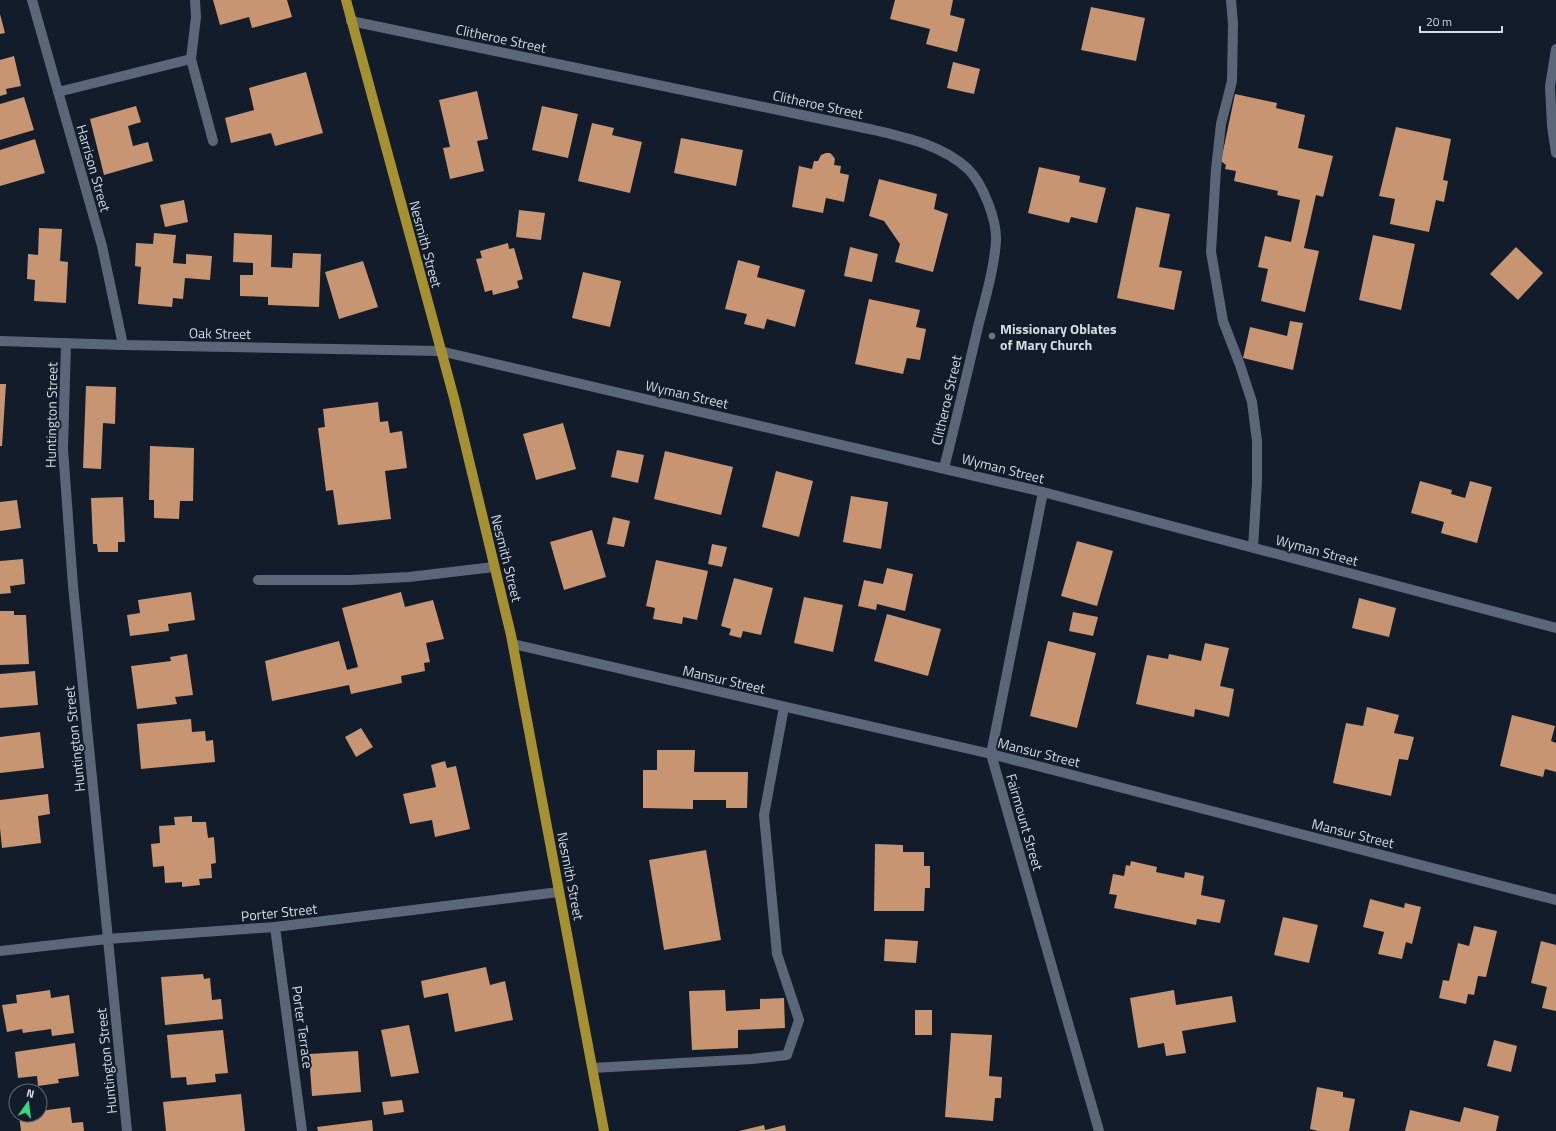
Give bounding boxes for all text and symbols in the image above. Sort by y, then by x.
scale bar [1420,8,1502,34]
text: 20 m [1426,12,1452,31]
street label: Clitheroe Street [454,18,548,58]
street label: Clitheroe Street [771,84,865,124]
street label: Harrison Street [72,122,116,214]
street label: Nesmith Street [404,198,448,290]
place label: Missionary Oblates of Mary Church [1000,318,1117,355]
street label: Oak Street [189,322,251,344]
marker: Missionary Oblates of Mary Church [987,331,997,341]
street label: Clitheroe Street [925,353,967,447]
street label: Huntington Street [40,362,62,468]
street label: Wyman Street [643,374,731,414]
street label: Wyman Street [959,448,1047,488]
street label: Nesmith Street [486,512,528,604]
street label: Wyman Street [1273,529,1361,571]
street label: Mansur Street [681,659,767,699]
street label: Huntington Street [58,685,90,793]
street label: Mansur Street [996,732,1082,772]
street label: Fairmount Street [1001,771,1049,873]
street label: Mansur Street [1310,813,1396,853]
street label: Nesmith Street [552,830,590,922]
street label: Porter Street [240,898,318,926]
street label: Porter Terrace [287,984,319,1070]
street label: Huntington Street [90,1007,122,1115]
north arrow [8,1083,48,1123]
text: N [25,1085,36,1102]

